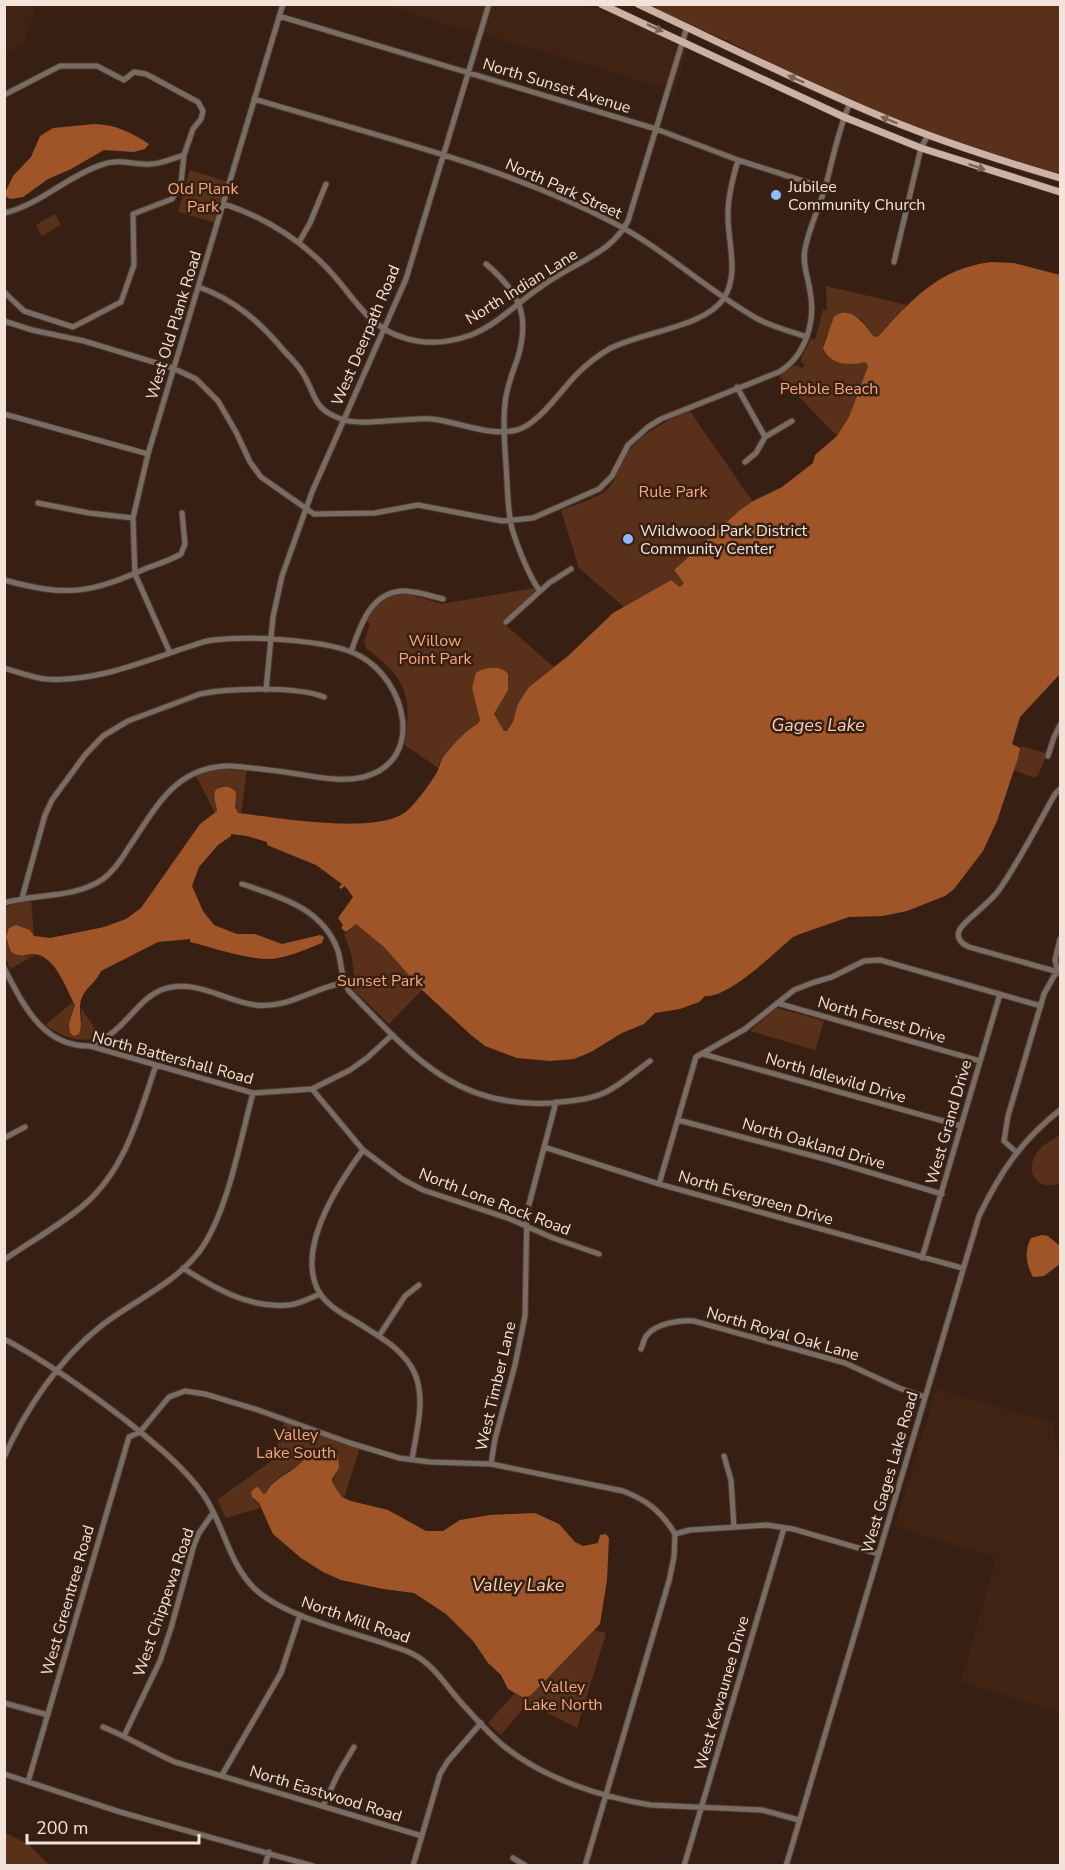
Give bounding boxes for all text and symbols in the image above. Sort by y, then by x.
one-way arrow [646,23,664,33]
street label: North Sunset Avenue [480,53,634,119]
one-way arrow [788,75,805,84]
one-way arrow [879,115,897,125]
street label: North Park Street [502,153,626,225]
one-way arrow [968,162,986,172]
place label: Jubilee Community Church [787,176,925,216]
park label: Old Plank Park [168,178,239,218]
marker: Jubilee Community Church [769,188,783,202]
street label: North Indian Lane [461,244,582,330]
street label: West Old Plank Road [141,248,207,402]
street label: West Deerpath Road [326,262,406,409]
park label: Pebble Beach [780,378,878,400]
park label: Rule Park [639,481,708,503]
place label: Wildwood Park District Community Center [640,520,808,560]
marker: Wildwood Park District Community Center [621,532,635,546]
park label: Willow Point Park [398,630,473,670]
water label: Gages Lake [771,713,865,737]
park label: Sunset Park [337,970,424,992]
street label: North Forest Drive [815,991,948,1049]
street label: North Battershall Road [90,1026,256,1090]
street label: North Idlewild Drive [763,1047,909,1109]
street label: West Grand Drive [921,1057,977,1187]
street label: North Oakland Drive [739,1113,888,1175]
street label: North Lone Rock Road [416,1163,574,1241]
street label: North Evergreen Drive [676,1165,836,1231]
street label: North Royal Oak Lane [704,1302,862,1366]
street label: West Timber Lane [470,1319,522,1453]
street label: West Gages Lake Road [856,1389,924,1556]
park label: Valley Lake South [256,1424,336,1464]
street label: West Greentree Road [36,1523,100,1678]
street label: West Chippewa Road [128,1525,200,1680]
water label: Valley Lake [472,1573,565,1597]
street label: North Mill Road [298,1591,413,1649]
street label: West Kewaunee Drive [689,1614,755,1773]
park label: Valley Lake North [523,1676,603,1716]
street label: North Eastwood Road [247,1760,405,1828]
scale bar [27,1807,200,1845]
text: 200 m [36,1816,88,1840]

